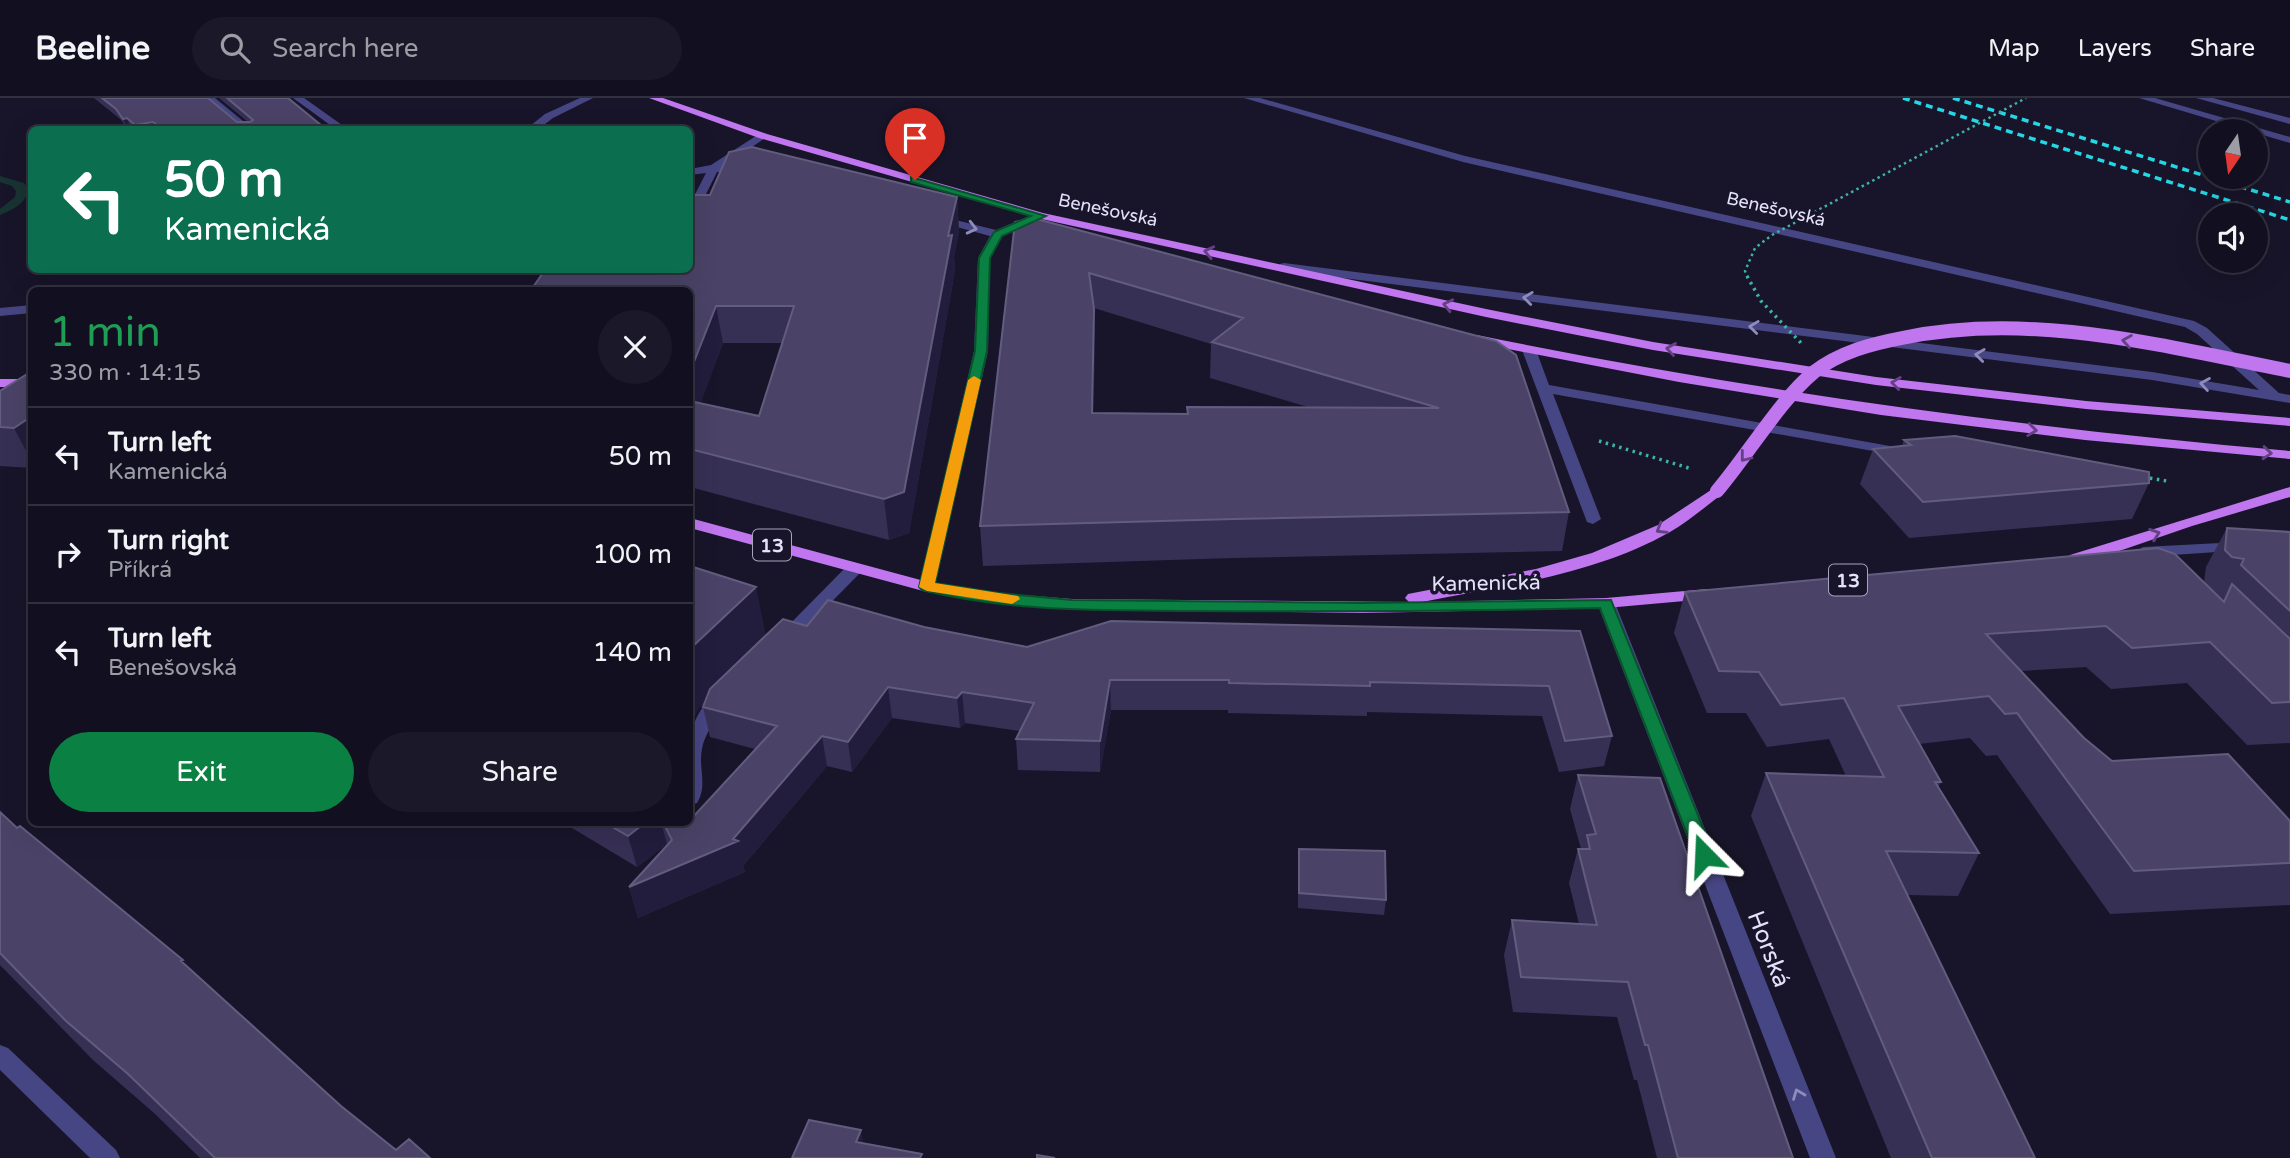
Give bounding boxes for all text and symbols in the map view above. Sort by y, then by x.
search box [192,17,682,80]
text: Beeline [35,29,150,68]
icon: search [216,29,254,67]
text: Search here [272,33,418,64]
text: Map [1988,34,2040,63]
text: Layers [2078,34,2152,63]
text: Share [2190,34,2255,63]
pin [885,108,945,180]
icon: arrive [896,119,934,157]
north arrow [2198,119,2268,189]
map controls [2198,119,2268,273]
text: 50 m [164,151,283,210]
icon: left [49,154,140,245]
street label: Benešovská [1724,187,1828,231]
street label: Benešovská [1056,189,1160,231]
button: sound [2198,203,2268,273]
text: Kamenická [164,211,331,249]
one-way arrow [965,220,977,234]
one-way arrow [1203,245,1215,260]
one-way arrow [1523,291,1534,306]
one-way arrow [1442,298,1454,313]
text: 1 min [49,307,161,358]
button: close [598,310,672,384]
one-way arrow [1748,319,1760,334]
one-way arrow [2121,334,2132,349]
one-way arrow [1665,342,1677,357]
one-way arrow [1974,348,1986,363]
text: 330 m · 14:15 [49,359,201,387]
one-way arrow [1890,376,1902,391]
one-way arrow [2199,377,2211,392]
one-way arrow [2027,422,2038,437]
text: Turn left [108,427,211,458]
icon: left [49,437,87,475]
text: 50 m [609,441,672,472]
one-way arrow [2262,445,2273,460]
one-way arrow [1741,449,1753,462]
text: Kamenická [108,458,228,486]
one-way arrow [1655,521,1668,534]
text: Turn right [108,525,229,556]
one-way arrow [2148,528,2160,542]
road number: 13 [753,530,791,560]
icon: right [49,535,87,573]
text: 100 m [592,539,672,570]
text: Příkrá [108,556,172,584]
road number: 13 [1829,565,1867,596]
street label: Kamenická [1431,570,1541,597]
text: Turn left [108,623,211,654]
icon: left [49,633,87,671]
text: 140 m [592,637,672,668]
text: Benešovská [108,654,237,682]
button: Exit [49,732,354,812]
button: Share [368,732,672,812]
position arrow [1667,818,1741,892]
street label: Horská [1741,907,1796,991]
one-way arrow [1793,1089,1807,1101]

